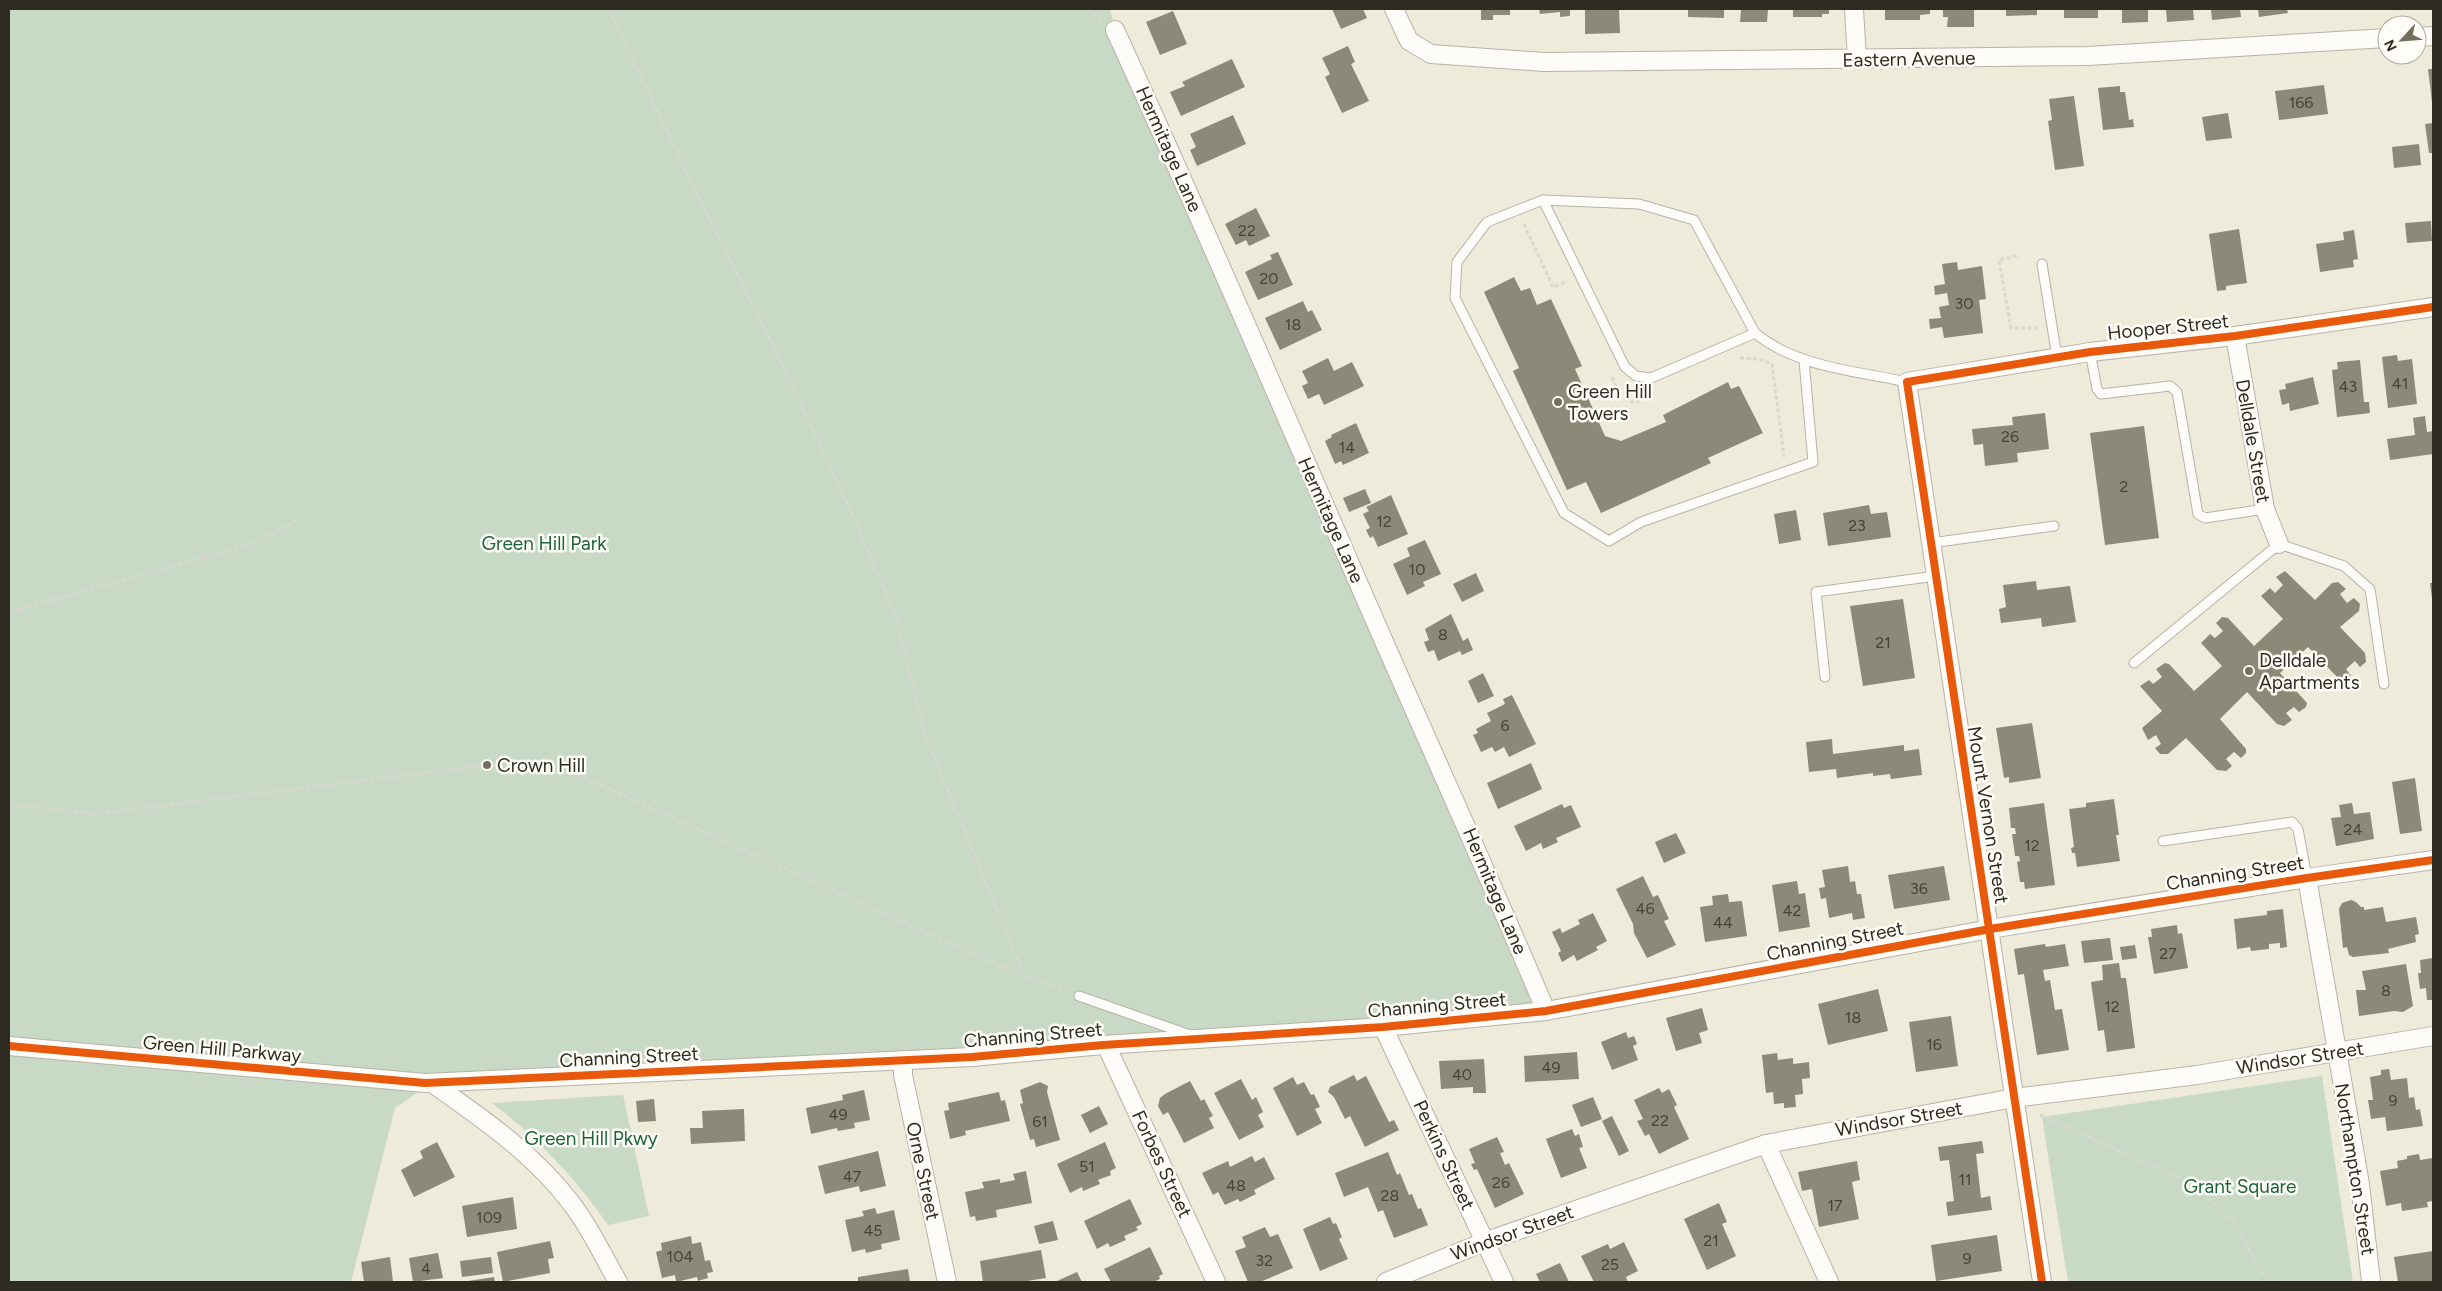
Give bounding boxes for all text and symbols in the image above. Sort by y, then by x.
north arrow [2377,15,2427,65]
text: N [2381,37,2401,54]
street label: Eastern Avenue [1842,46,1976,72]
street label: Hermitage Lane [1131,83,1207,215]
house number: 166 [2289,93,2313,112]
house number: 22 [1238,221,1256,240]
house number: 20 [1259,269,1279,288]
house number: 30 [1955,294,1973,313]
street label: Hooper Street [2106,309,2230,345]
house number: 18 [1285,315,1301,334]
house number: 41 [2392,374,2408,393]
street label: Delldale Street [2231,377,2275,505]
house number: 43 [2339,377,2357,396]
place label: Green Hill Towers [1568,380,1652,425]
marker: Green Hill Towers [1552,396,1564,408]
house number: 26 [2001,427,2019,446]
house number: 14 [1339,438,1355,457]
street label: Hermitage Lane [1293,454,1369,586]
house number: 2 [2120,477,2128,496]
house number: 12 [1376,512,1392,531]
house number: 23 [1848,516,1866,535]
park label: Green Hill Park [482,532,607,555]
house number: 10 [1409,560,1425,579]
house number: 8 [1438,625,1448,644]
house number: 21 [1875,633,1891,652]
place label: Delldale Apartments [2259,649,2360,694]
marker: Delldale Apartments [2243,665,2255,677]
house number: 6 [1500,716,1510,735]
street label: Mount Vernon Street [1963,725,2013,905]
place label: Crown Hill [497,754,585,777]
marker: Crown Hill [481,759,493,771]
house number: 24 [2344,820,2362,839]
street label: Hermitage Lane [1458,824,1532,958]
house number: 12 [2024,836,2040,855]
street label: Channing Street [2164,851,2306,895]
house number: 36 [1910,879,1928,898]
house number: 46 [1636,899,1655,918]
house number: 42 [1783,901,1801,920]
house number: 44 [1713,913,1733,932]
street label: Channing Street [1764,916,1906,966]
house number: 27 [2159,944,2177,963]
house number: 8 [2381,981,2391,1000]
street label: Channing Street [1367,987,1507,1023]
house number: 12 [2104,997,2120,1016]
house number: 18 [1845,1008,1861,1027]
street label: Channing Street [963,1017,1103,1053]
street label: Green Hill Parkway [142,1031,302,1067]
house number: 16 [1926,1035,1942,1054]
street label: Windsor Street [2235,1037,2365,1079]
street label: Channing Street [559,1042,699,1072]
house number: 49 [1542,1058,1561,1077]
house number: 40 [1452,1065,1472,1084]
street label: Northampton Street [2330,1081,2380,1257]
house number: 9 [2388,1091,2398,1110]
street label: Perkins Street [1409,1096,1479,1214]
street label: Windsor Street [1834,1097,1964,1141]
house number: 49 [829,1105,848,1124]
street label: Forbes Street [1127,1107,1197,1221]
house number: 22 [1651,1111,1669,1130]
house number: 61 [1032,1112,1048,1131]
street label: Orne Street [901,1120,945,1222]
park label: Green Hill Pkwy [524,1127,658,1150]
house number: 51 [1079,1157,1095,1176]
house number: 47 [843,1167,862,1186]
house number: 11 [1958,1170,1972,1189]
house number: 26 [1492,1173,1510,1192]
park label: Grant Square [2184,1175,2296,1198]
house number: 48 [1226,1176,1246,1195]
house number: 28 [1381,1186,1399,1205]
house number: 17 [1827,1196,1843,1215]
street label: Windsor Street [1448,1200,1576,1266]
house number: 109 [476,1208,502,1227]
house number: 45 [863,1221,883,1240]
house number: 21 [1703,1231,1719,1250]
house number: 104 [667,1247,693,1266]
house number: 9 [1962,1249,1972,1268]
house number: 32 [1255,1251,1273,1270]
house number: 25 [1601,1255,1619,1274]
house number: 4 [421,1259,431,1278]

